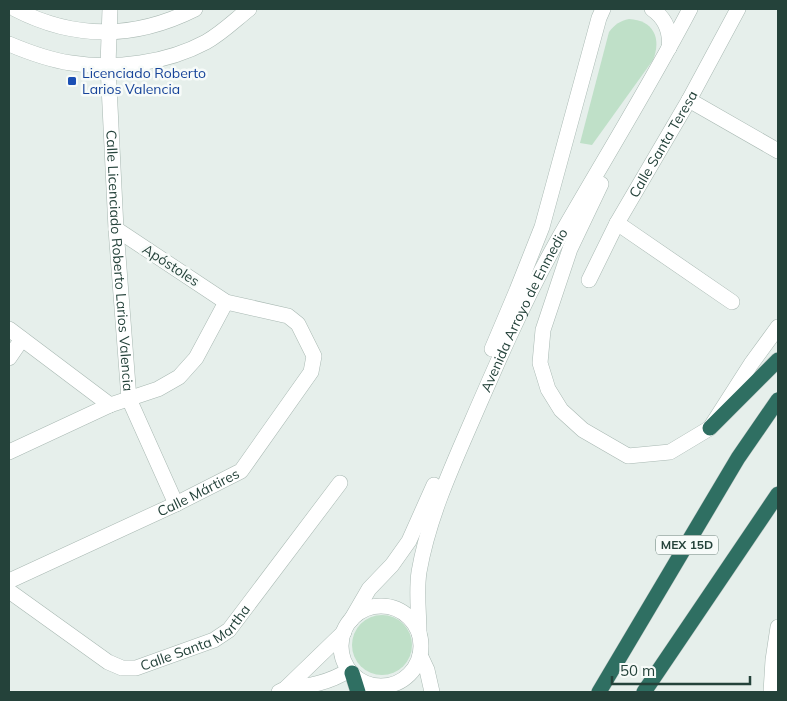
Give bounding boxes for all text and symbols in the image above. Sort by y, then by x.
place label: Licenciado Roberto Larios Valencia [82,64,206,98]
marker: Licenciado Roberto Larios Valencia [66,75,78,87]
street label: Calle Santa Teresa [625,87,701,201]
street label: Calle Licenciado Roberto Larios Valencia [102,129,137,392]
street label: Avenida Arroyo de Enmedio [477,225,572,395]
street label: Apóstoles [139,240,203,290]
street label: Calle Mártires [154,464,242,520]
road number: MEX 15D [656,536,718,554]
street label: Calle Santa Martha [138,601,254,675]
scale bar [612,654,750,686]
text: 50 m [620,661,655,680]

